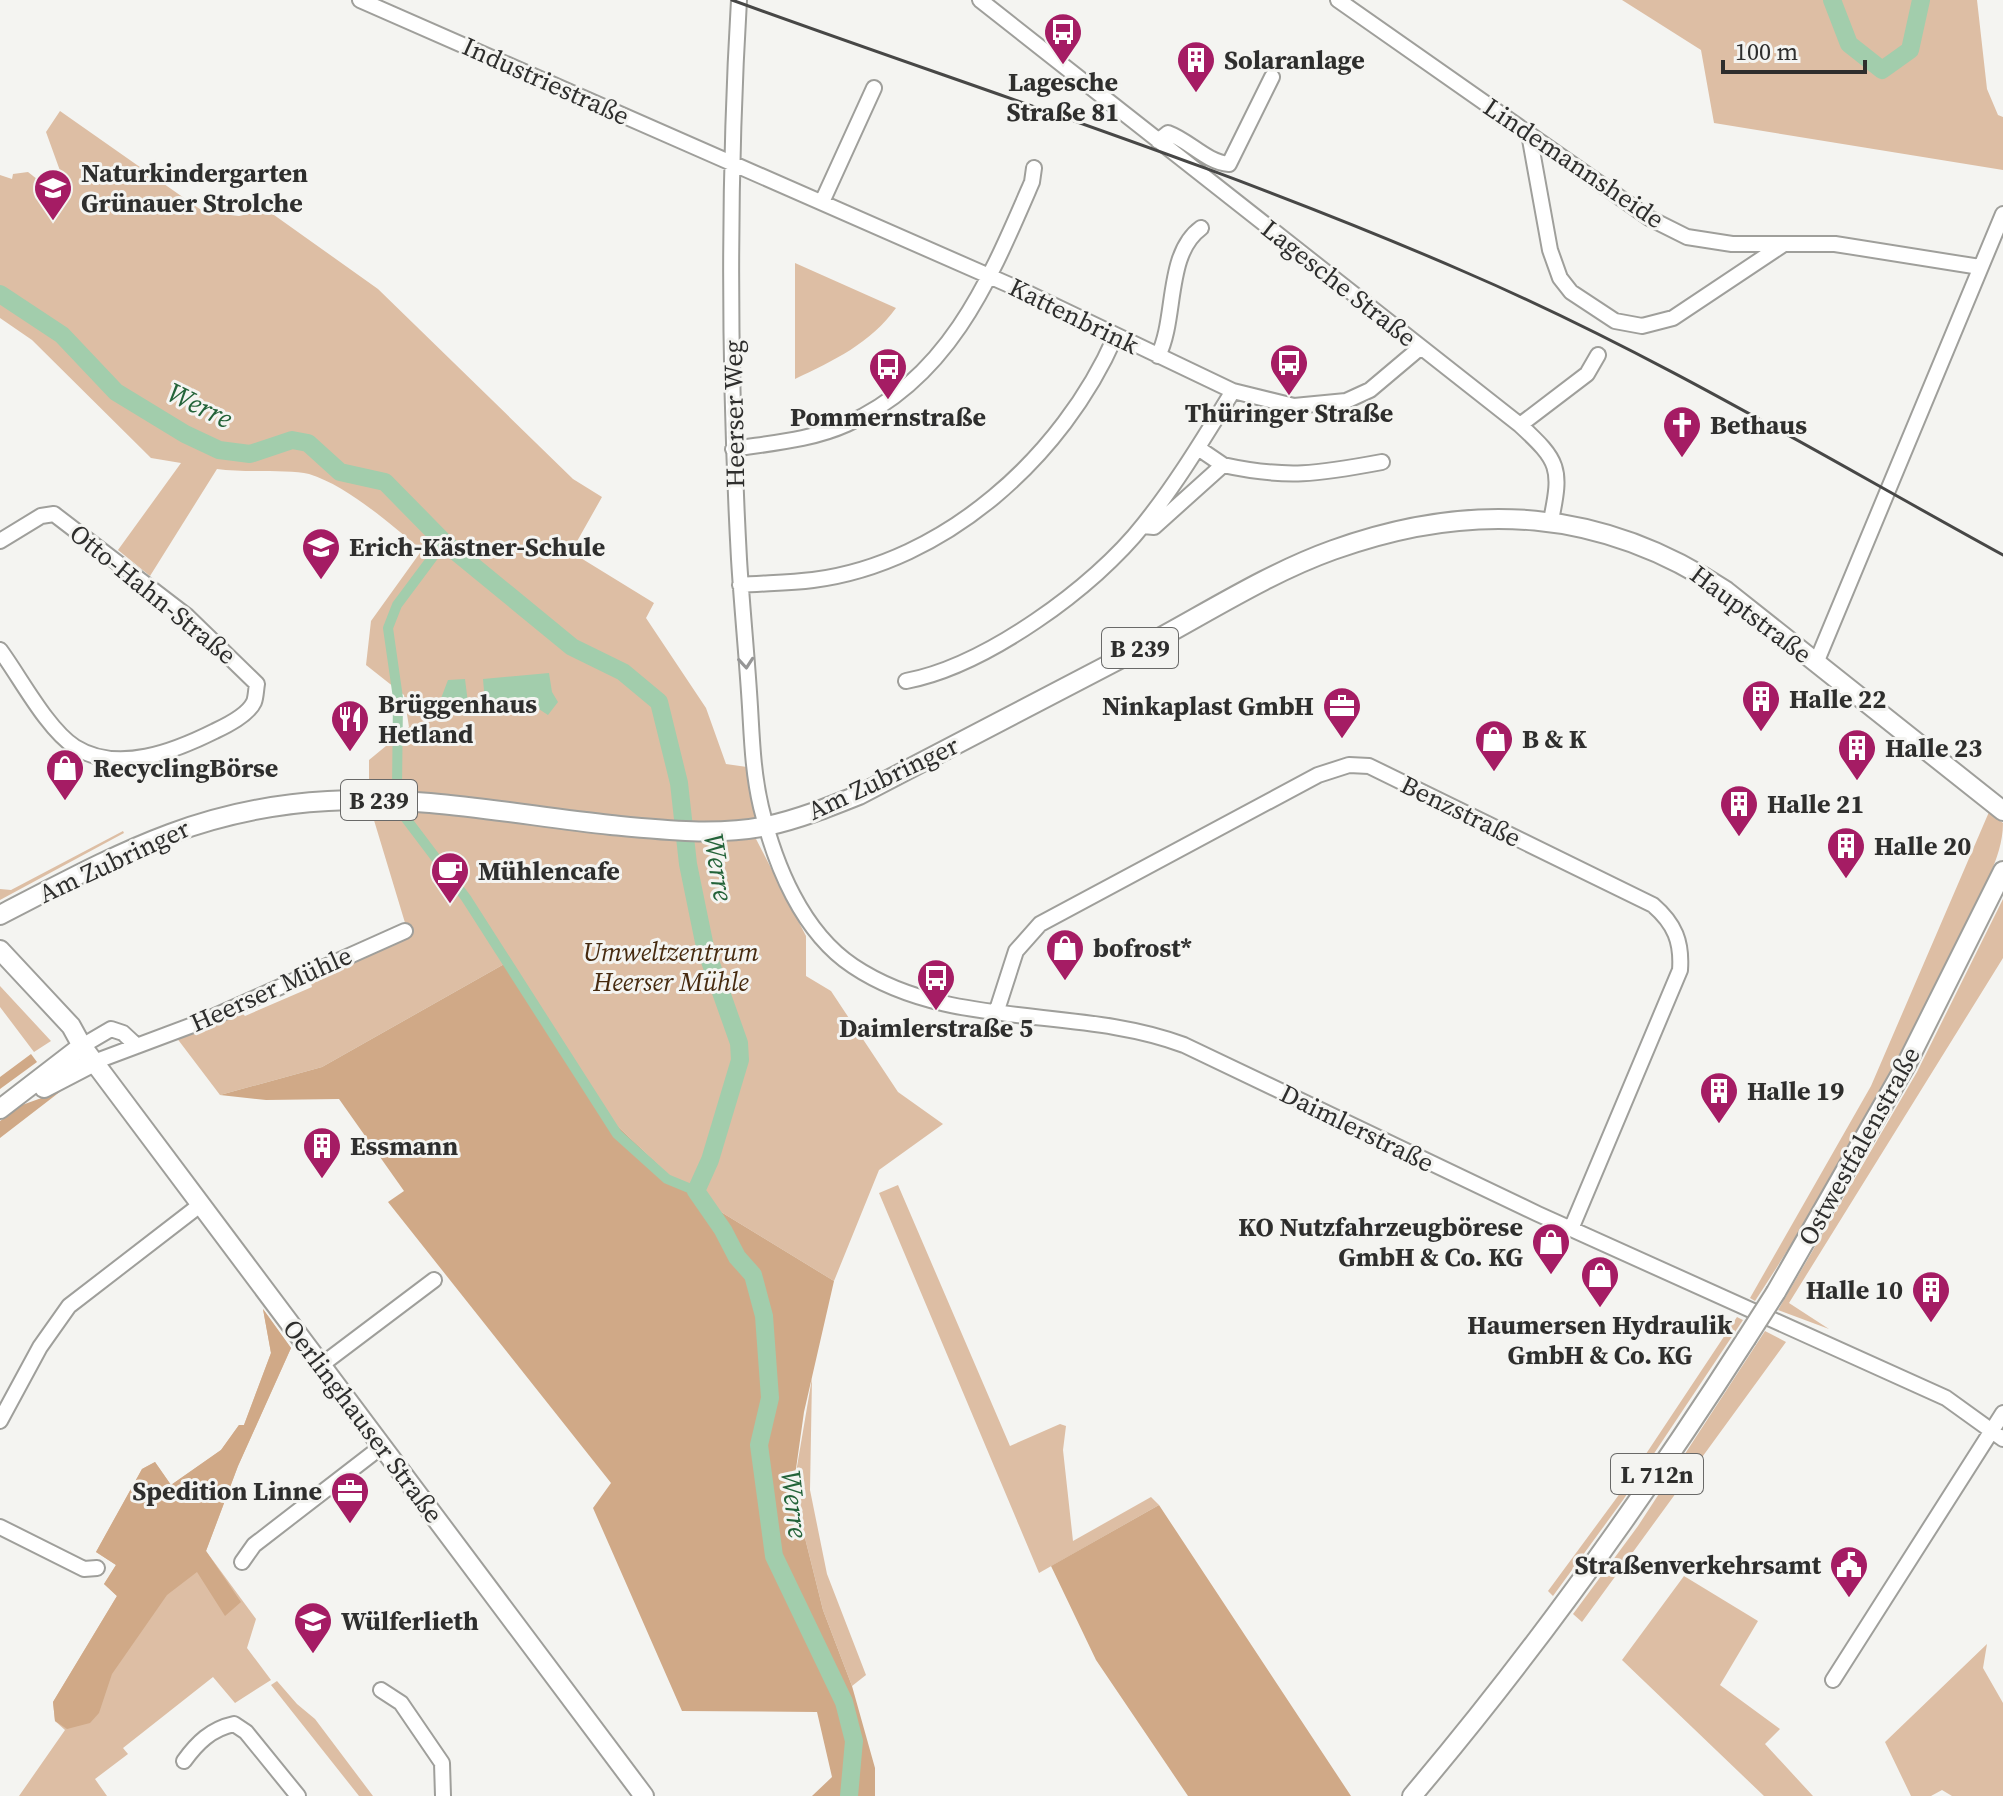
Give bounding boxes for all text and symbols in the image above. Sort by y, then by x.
bus stop icon: Lagesche Straße 81 [1042,11,1084,66]
scale bar [1723,24,1865,74]
street label: Industriestraße [457,28,635,134]
text: 100 m [1735,35,1798,68]
building icon: Solaranlage [1175,39,1217,94]
place label: Solaranlage [1224,42,1365,78]
place label: Lagesche Straße 81 [1007,64,1119,130]
street label: Lindemannsheide [1477,89,1671,237]
place label: Naturkindergarten Grünauer Strolche [81,155,308,221]
school or university icon: Naturkindergarten Grünauer Strolche [32,167,74,222]
street label: Lagesche Straße [1254,211,1424,355]
street label: Kattenbrink [1003,269,1146,363]
street label: Heerser Weg [715,340,753,488]
bus stop icon: Thüringer Straße [1268,342,1310,397]
bus stop icon: Pommernstraße [867,346,909,401]
water label: Werre [161,373,239,437]
place label: Thüringer Straße [1185,395,1393,431]
place label: Pommernstraße [790,399,986,435]
church icon: Bethaus [1661,404,1703,459]
place label: Bethaus [1710,407,1807,443]
street label: Otto-Hahn-Straße [62,516,244,672]
school or university icon: Erich-Kästner-Schule [300,526,342,581]
place label: Erich-Kästner-Schule [349,529,605,565]
street label: Hauptstraße [1683,556,1819,672]
road number: B 239 [1102,628,1178,668]
one-way arrow [737,657,754,670]
building icon: Halle 22 [1740,678,1782,733]
place label: Halle 22 [1789,681,1886,717]
office icon: Ninkaplast GmbH [1321,685,1363,740]
place label: Brüggenhaus Hetland [378,686,537,752]
place label: Ninkaplast GmbH [1102,688,1314,724]
restaurant icon: Brüggenhaus Hetland [329,698,371,753]
shop icon: B & K [1473,718,1515,773]
place label: B & K [1522,721,1587,757]
street label: Am Zubringer [802,727,964,829]
building icon: Halle 23 [1836,727,1878,782]
place label: Halle 23 [1885,730,1982,766]
shop icon: RecyclingBörse [44,747,86,802]
place label: RecyclingBörse [93,750,278,786]
street label: Benzstraße [1395,766,1527,856]
road number: B 239 [341,780,417,820]
building icon: Halle 21 [1718,783,1760,838]
place label: Halle 21 [1767,786,1864,822]
street label: Am Zubringer [33,810,195,912]
building icon: Halle 20 [1825,825,1867,880]
place label: Halle 20 [1874,828,1971,864]
water label: Werre [695,830,743,904]
cafe icon: Mühlencafe [429,850,471,905]
place label: Mühlencafe [478,853,620,889]
shop icon: bofrost* [1044,927,1086,982]
place label: bofrost* [1093,930,1192,966]
park label: Umweltzentrum Heerser Mühle [583,934,759,1000]
street label: Heerser Mühle [184,937,358,1041]
bus stop icon: Daimlerstraße 5 [915,957,957,1012]
place label: Daimlerstraße 5 [839,1010,1033,1046]
street label: Ostwestfalenstraße [1789,1040,1929,1252]
building icon: Halle 19 [1698,1070,1740,1125]
place label: Halle 19 [1747,1073,1844,1109]
street label: Daimlerstraße [1274,1075,1440,1181]
building icon: Essmann [301,1125,343,1180]
place label: Essmann [350,1128,458,1164]
place label: KO Nutzfahrzeugbörese GmbH & Co. KG [1238,1209,1523,1275]
shop icon: KO Nutzfahrzeugbörese GmbH & Co. KG [1530,1221,1572,1276]
shop icon: Haumersen Hydraulik GmbH & Co. KG [1579,1254,1621,1309]
building icon: Halle 10 [1910,1269,1952,1324]
place label: Halle 10 [1806,1272,1903,1308]
place label: Haumersen Hydraulik GmbH & Co. KG [1467,1307,1733,1373]
street label: Oerlinghauser Straße [274,1312,452,1530]
road number: L 712n [1611,1454,1703,1494]
water label: Werre [772,1468,818,1541]
office icon: Spedition Linne [329,1470,371,1525]
place label: Spedition Linne [132,1473,322,1509]
public building icon: Straßenverkehrsamt [1828,1544,1870,1599]
place label: Straßenverkehrsamt [1575,1547,1822,1583]
school or university icon: Wülferlieth [292,1600,334,1655]
place label: Wülferlieth [341,1603,479,1639]

